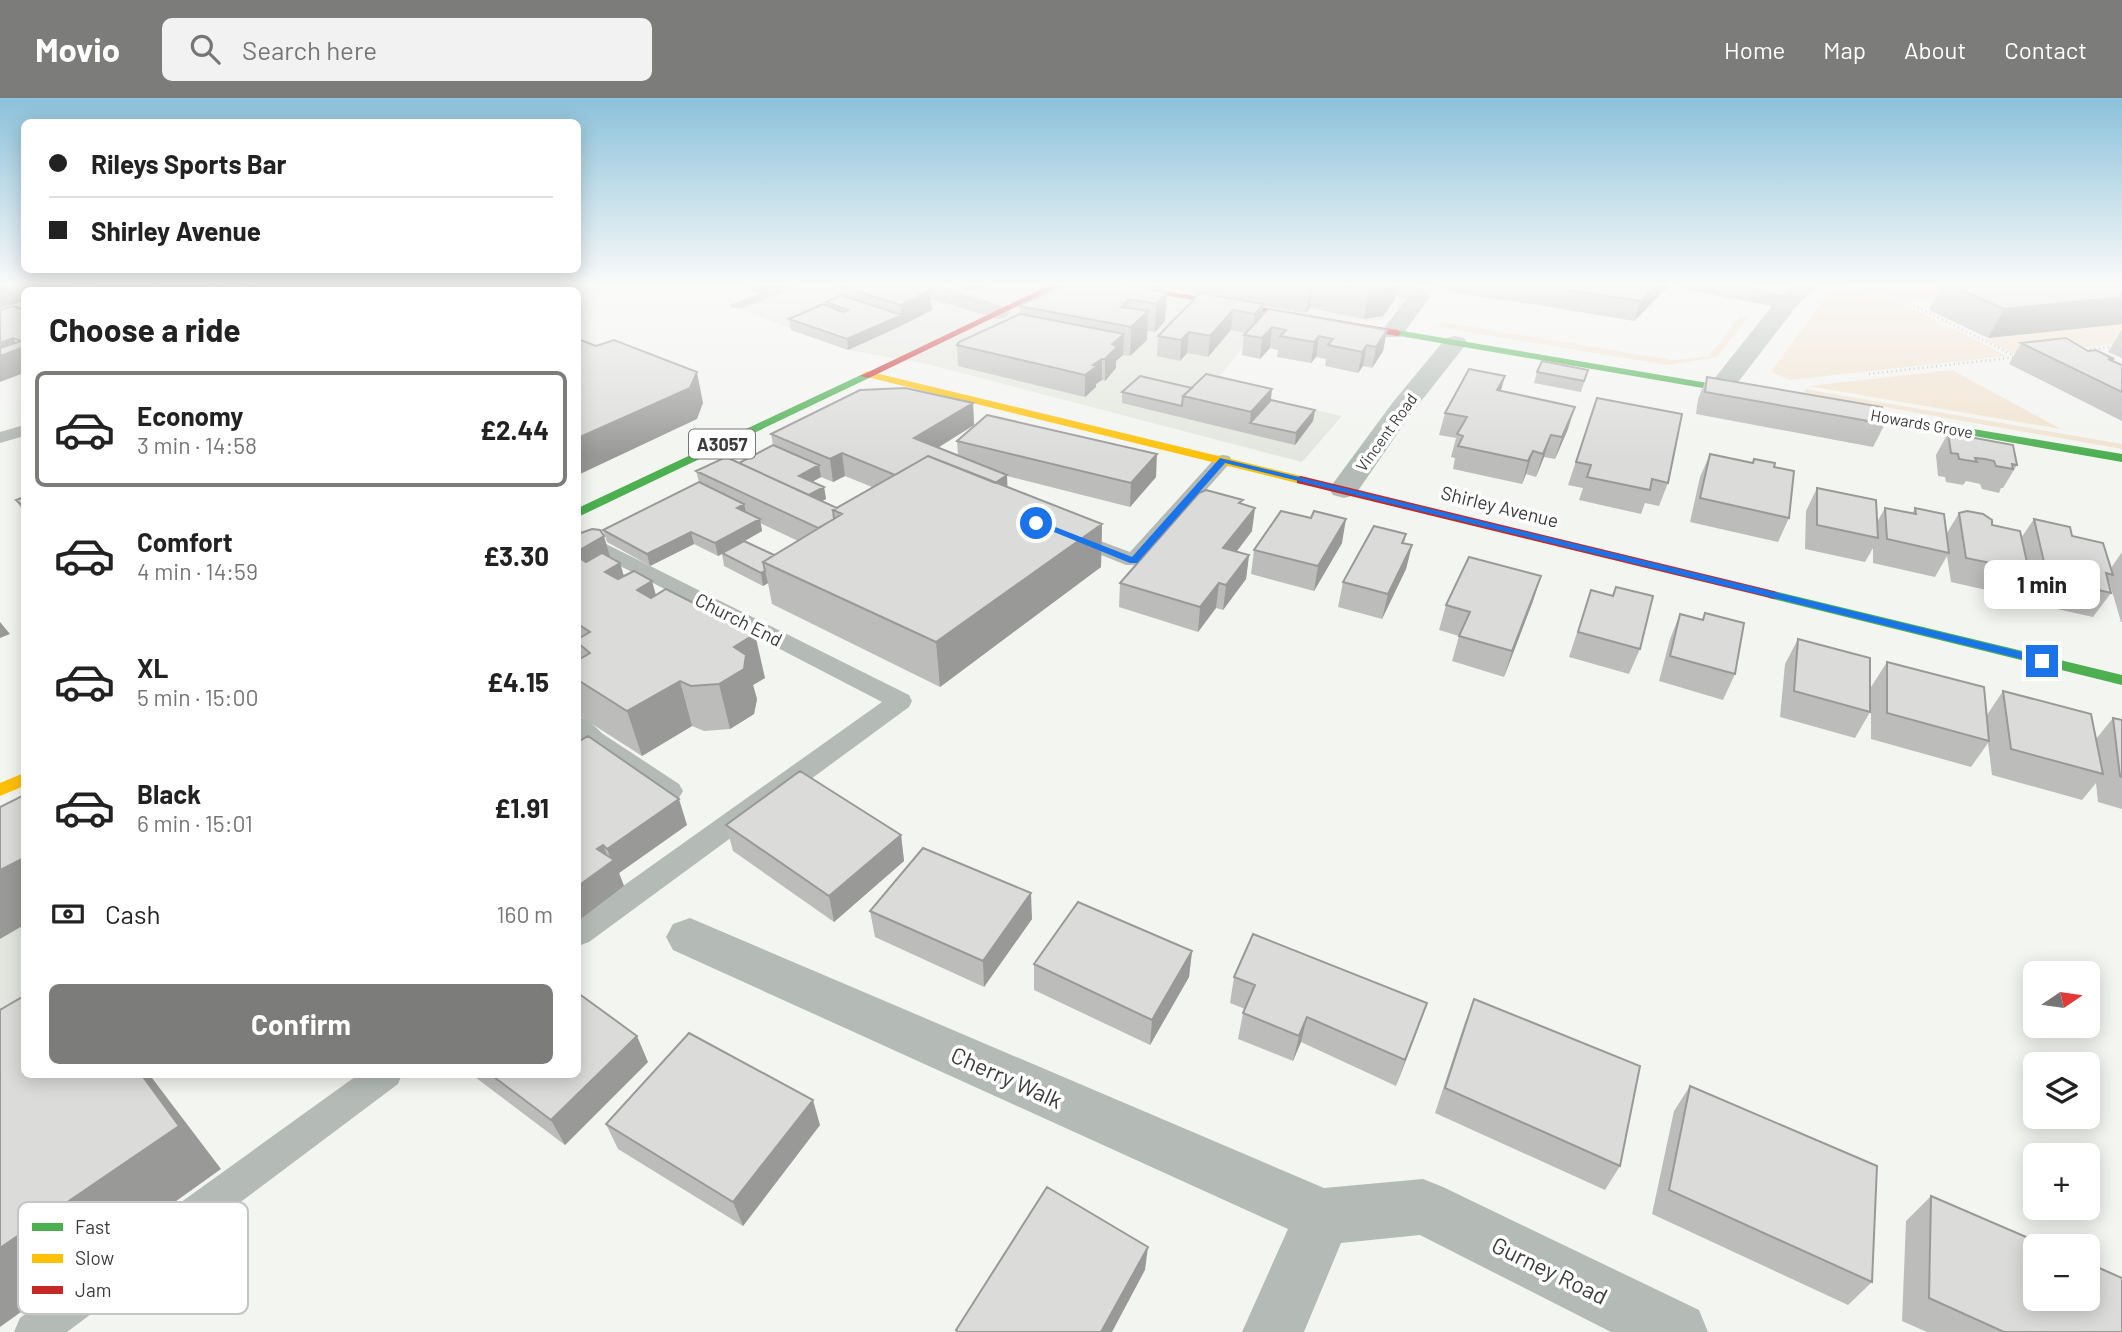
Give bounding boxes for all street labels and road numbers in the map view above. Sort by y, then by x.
street label: Vincent Road [1351,389,1421,475]
street label: Howards Grove [1869,405,1975,441]
road number: A3057 [689,430,755,458]
street label: Shirley Avenue [1439,480,1561,532]
street label: Church End [692,587,786,651]
street label: Cherry Walk [947,1040,1067,1114]
street label: Gurney Road [1488,1230,1612,1310]

